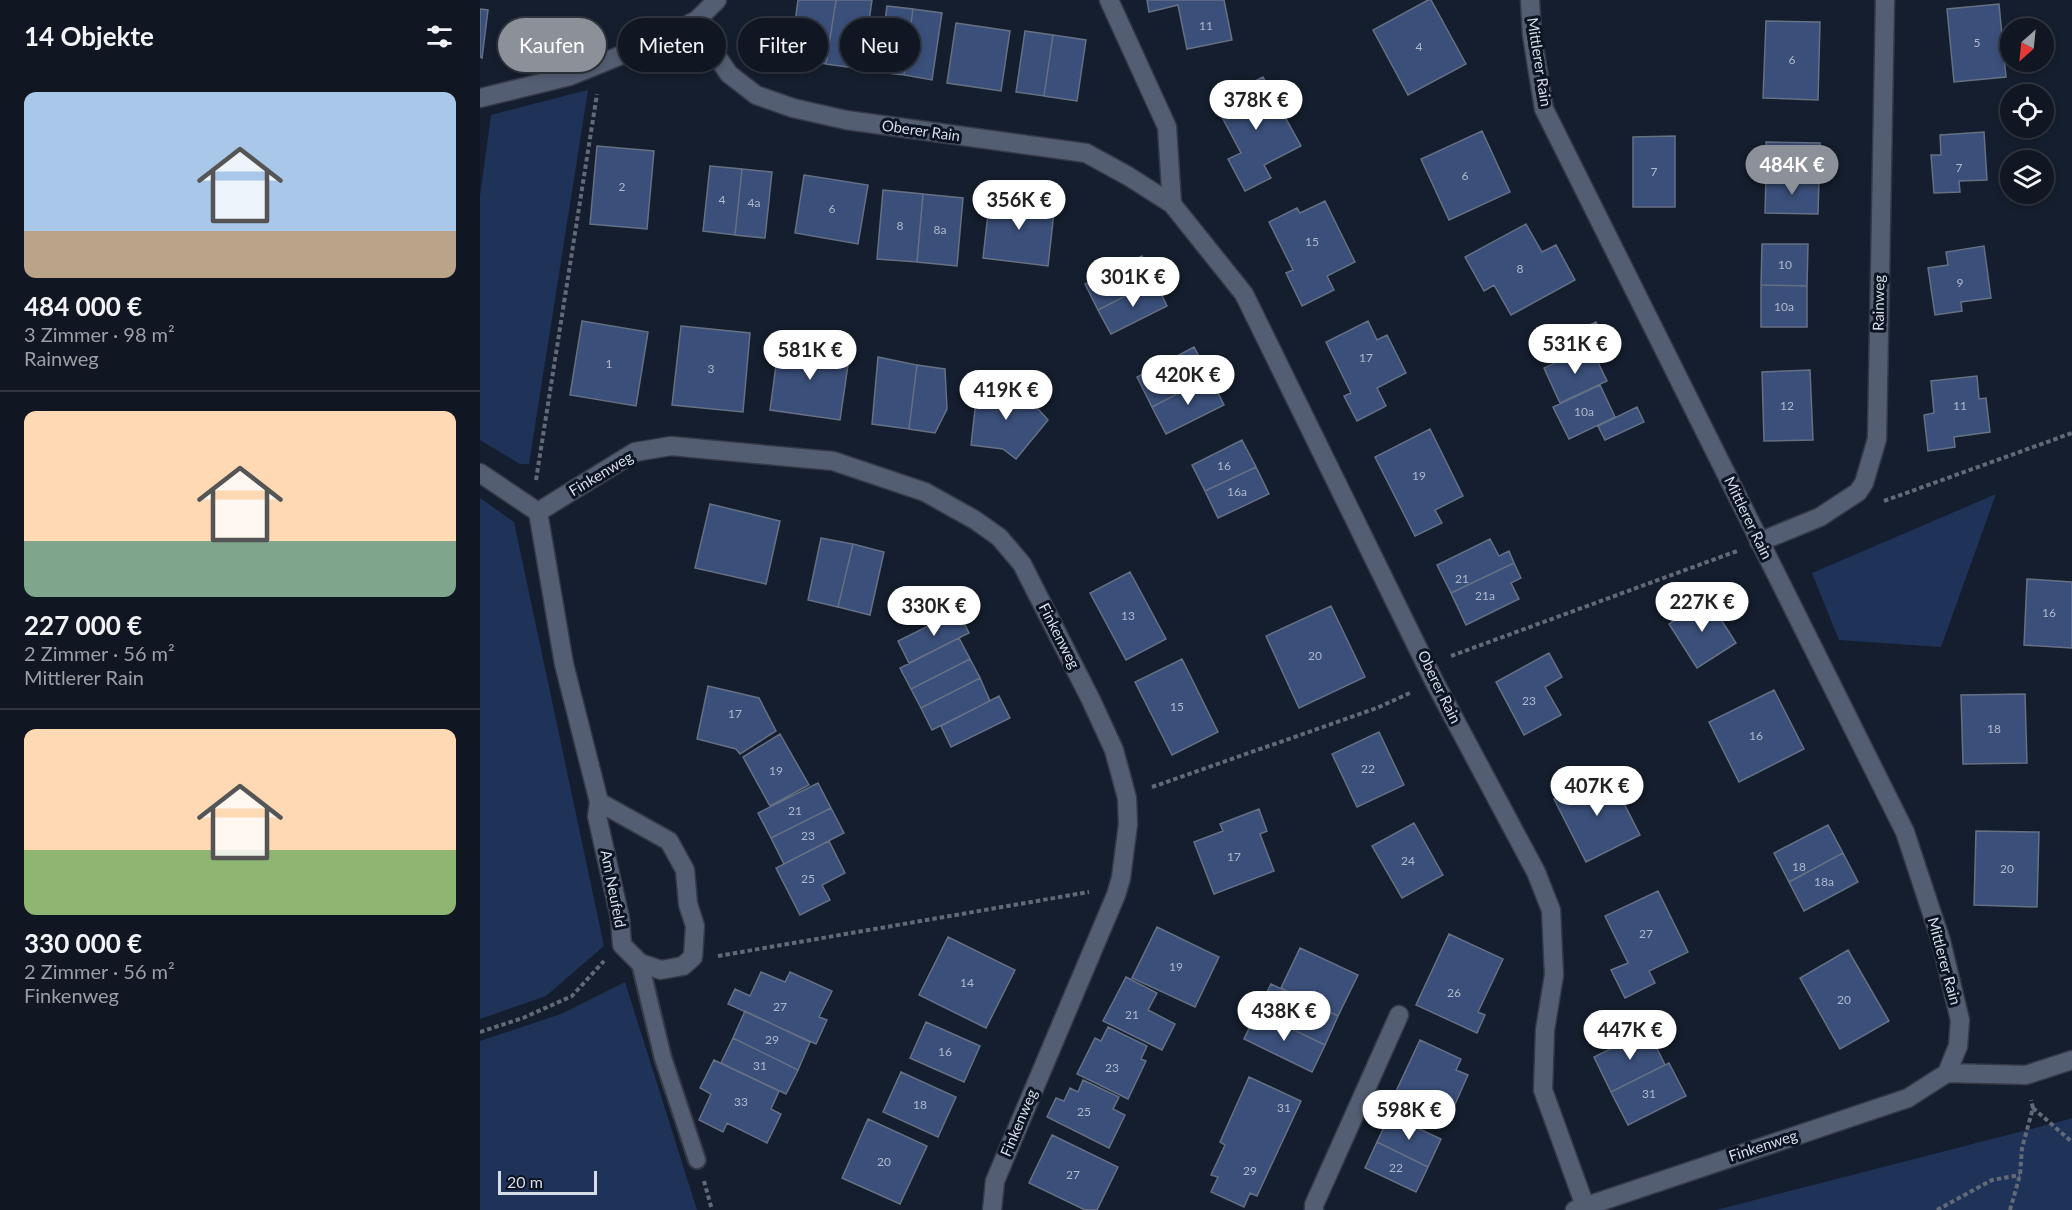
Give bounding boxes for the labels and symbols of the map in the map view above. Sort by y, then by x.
street label: Mittlerer Rain [1524,16,1556,108]
house number: 11 [1199,18,1213,33]
north arrow [2000,18,2054,72]
house number: 5 [1974,35,1981,50]
house number: 4 [1416,39,1423,54]
house number: 6 [1789,52,1796,67]
pin: 378K € [1207,80,1305,131]
street label: Oberer Rain [881,116,961,144]
pin: 484K € [1743,145,1841,196]
house number: 7 [1956,160,1963,175]
house number: 7 [1651,164,1658,179]
house number: 6 [1462,168,1469,183]
house number: 2 [619,179,626,194]
pin: 356K € [970,180,1068,231]
house number: 4 [719,192,726,207]
house number: 4a [748,195,760,210]
house number: 6 [829,201,836,216]
house number: 8 [897,218,904,233]
house number: 8a [934,222,946,237]
house number: 15 [1305,234,1319,249]
pin: 301K € [1084,257,1182,308]
house number: 10 [1778,257,1792,272]
house number: 8 [1517,261,1524,276]
street label: Rainweg [1869,275,1887,331]
house number: 9 [1957,275,1964,290]
house number: 10a [1774,299,1794,314]
pin: 531K € [1526,324,1624,375]
pin: 581K € [761,330,859,381]
house number: 17 [1359,350,1373,365]
pin: 420K € [1139,355,1237,406]
house number: 1 [606,356,613,371]
house number: 3 [708,361,715,376]
pin: 419K € [957,370,1055,421]
house number: 12 [1780,398,1794,413]
house number: 11 [1953,398,1967,413]
house number: 10a [1574,404,1594,419]
street label: Finkenweg [565,447,636,499]
house number: 16 [1217,458,1231,473]
house number: 19 [1412,468,1426,483]
street label: Mittlerer Rain [1721,473,1777,562]
house number: 16a [1227,484,1247,499]
house number: 21 [1455,571,1469,586]
pin: 227K € [1653,582,1751,633]
pin: 330K € [885,586,983,637]
house number: 21a [1475,588,1495,603]
street label: Finkenweg [1036,600,1084,672]
house number: 16 [2042,605,2056,620]
house number: 13 [1121,608,1135,623]
street label: Oberer Rain [1415,647,1465,726]
house number: 20 [1308,648,1322,663]
house number: 23 [1522,693,1536,708]
house number: 15 [1170,699,1184,714]
house number: 17 [728,706,742,721]
house number: 18 [1987,721,2001,736]
house number: 16 [1749,728,1763,743]
house number: 22 [1361,761,1375,776]
house number: 19 [769,763,783,778]
pin: 407K € [1548,766,1646,817]
house number: 21 [788,803,802,818]
house number: 23 [801,828,815,843]
street label: Am Neufeld [598,848,630,929]
house number: 17 [1227,849,1241,864]
house number: 24 [1401,853,1415,868]
house number: 18 [1792,859,1806,874]
house number: 20 [2000,861,2014,876]
house number: 25 [801,871,815,886]
house number: 18a [1814,874,1834,889]
street label: Mittlerer Rain [1925,915,1965,1006]
house number: 27 [1639,926,1653,941]
house number: 19 [1169,959,1183,974]
house number: 14 [960,975,974,990]
house number: 26 [1447,985,1461,1000]
pin: 438K € [1235,991,1333,1042]
house number: 20 [1837,992,1851,1007]
house number: 27 [773,999,787,1014]
house number: 21 [1125,1007,1139,1022]
pin: 447K € [1581,1010,1679,1061]
house number: 29 [765,1032,779,1047]
house number: 16 [938,1044,952,1059]
house number: 31 [753,1058,767,1073]
house number: 23 [1105,1060,1119,1075]
street label: Finkenweg [996,1086,1040,1159]
house number: 31 [1642,1086,1656,1101]
pin: 598K € [1360,1090,1458,1141]
house number: 33 [734,1094,748,1109]
house number: 18 [913,1097,927,1112]
house number: 31 [1277,1100,1291,1115]
house number: 25 [1077,1104,1091,1119]
street label: Finkenweg [1726,1125,1800,1165]
house number: 20 [877,1154,891,1169]
house number: 22 [1389,1160,1403,1175]
house number: 29 [1243,1163,1257,1178]
house number: 27 [1066,1167,1080,1182]
scale bar [498,1168,597,1196]

